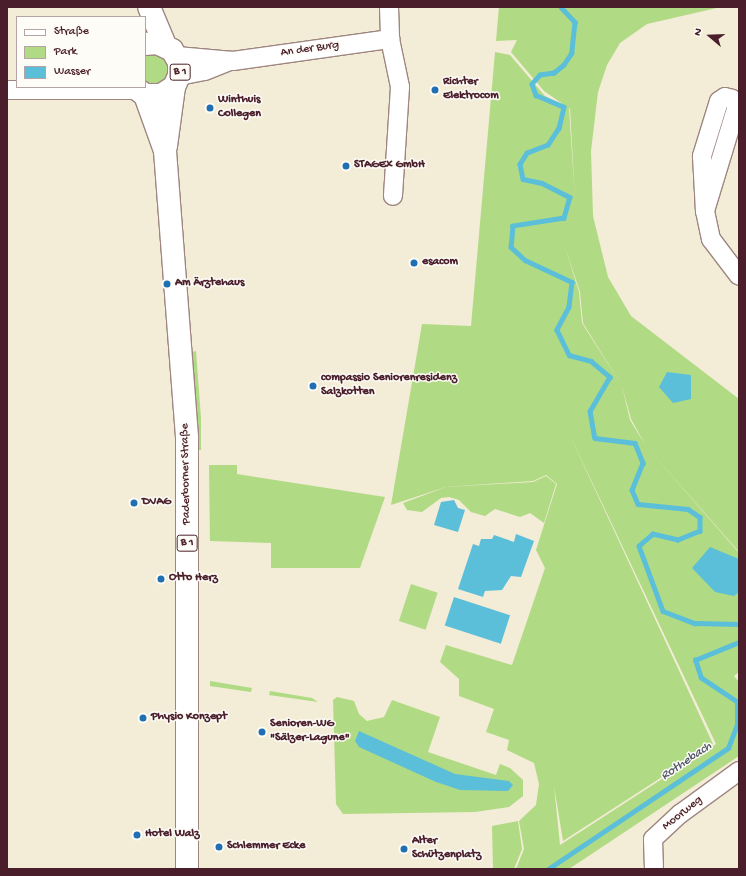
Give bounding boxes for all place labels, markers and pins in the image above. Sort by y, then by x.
place label: Richter Elektrocom [443,76,499,104]
marker: Richter Elektrocom [430,85,440,95]
place label: Winthuis Collegen [218,94,261,122]
marker: Winthuis Collegen [205,103,215,113]
place label: STAGEx GmbH [354,159,425,173]
marker: STAGEx GmbH [341,161,351,171]
place label: esacom [422,256,458,270]
marker: esacom [409,258,419,268]
place label: Am Ärztehaus [175,277,244,291]
marker: Am Ärztehaus [162,279,172,289]
place label: compassio Seniorenresidenz Salzkotten [321,372,457,400]
marker: compassio Seniorenresidenz Salzkotten [308,381,318,391]
place label: DVAG [142,496,171,510]
marker: DVAG [129,498,139,508]
place label: Otto Herz [169,572,218,586]
marker: Otto Herz [156,574,166,584]
place label: Physio Konzept [151,711,227,725]
marker: Physio Konzept [138,713,148,723]
place label: Senioren-WG "Sälzer-Lagune" [270,718,350,746]
marker: Senioren-WG "Sälzer-Lagune" [257,727,267,737]
place label: Hotel Walz [145,828,199,842]
marker: Hotel Walz [132,830,142,840]
place label: Alter Schützenplatz [412,835,481,863]
place label: Schlemmer Ecke [227,840,305,854]
marker: Schlemmer Ecke [214,842,224,852]
marker: Alter Schützenplatz [399,844,409,854]

